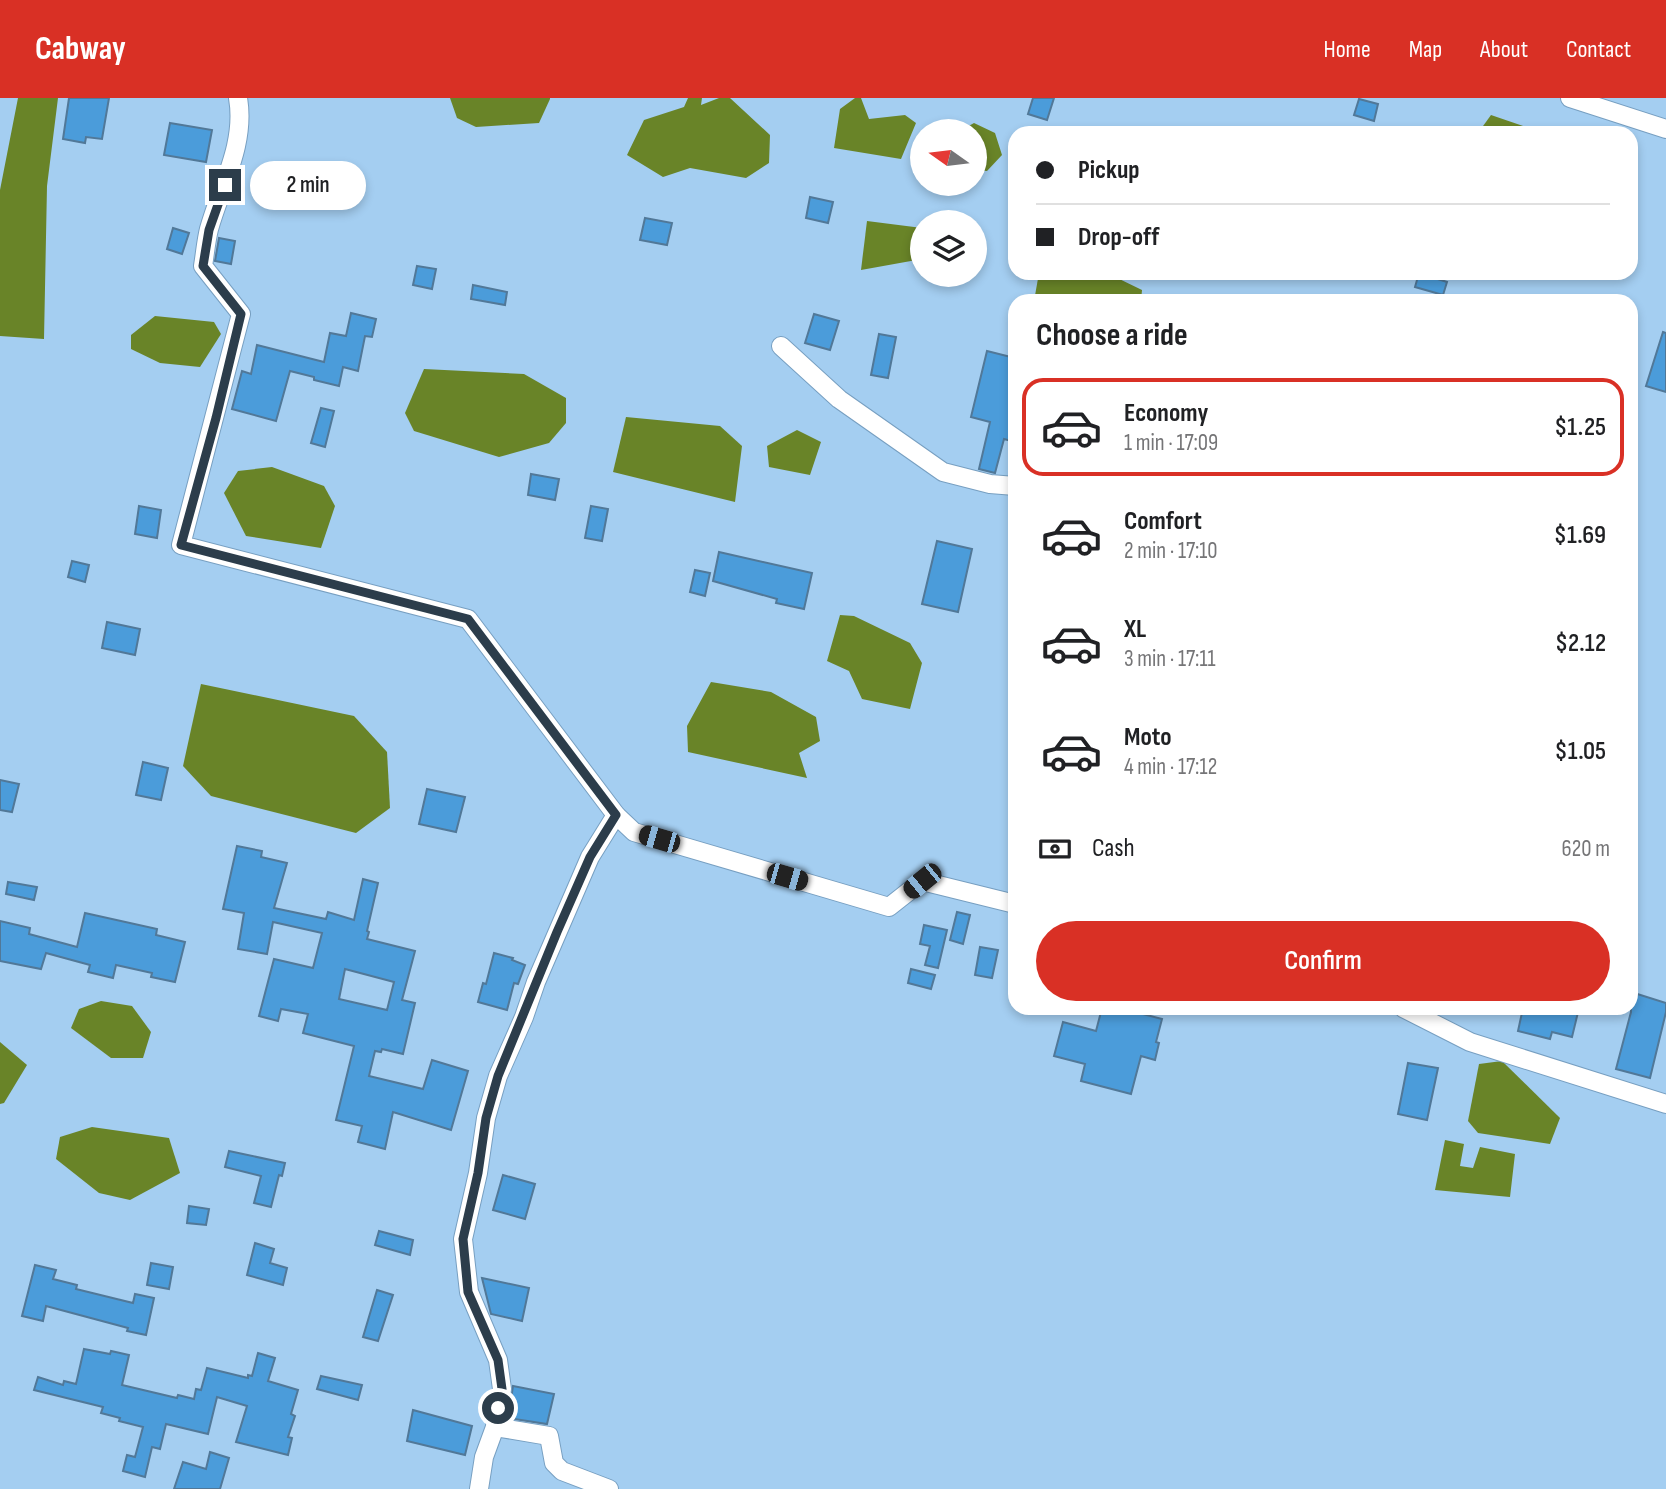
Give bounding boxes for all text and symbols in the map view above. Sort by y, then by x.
text: Cabway [35,29,126,69]
text: Home [1323,35,1371,64]
text: Map [1409,35,1442,64]
text: About [1480,35,1528,64]
text: Contact [1566,35,1631,64]
north arrow [910,119,987,196]
map controls [910,119,987,287]
text: Pickup [1078,155,1140,186]
callout: 2 min [250,160,365,210]
route end [209,169,241,201]
text: 2 min [286,171,330,199]
button: layers [910,210,987,287]
text: Drop-off [1078,222,1159,253]
text: Choose a ride [1036,316,1188,355]
icon: car [1040,396,1103,459]
text: Economy [1124,398,1208,429]
text: $1.25 [1554,412,1606,443]
text: 1 min · 17:09 [1124,429,1218,457]
icon: car [1040,504,1103,567]
text: Comfort [1124,506,1202,537]
text: $1.69 [1554,520,1606,551]
text: 2 min · 17:10 [1124,537,1218,565]
icon: car [1040,612,1103,675]
text: XL [1124,614,1146,645]
text: $2.12 [1555,628,1606,659]
text: 3 min · 17:11 [1124,645,1216,673]
icon: car [1040,720,1103,783]
text: Moto [1124,722,1172,753]
text: $1.05 [1555,736,1606,767]
text: 4 min · 17:12 [1124,753,1217,781]
car [636,823,683,855]
icon: cash [1036,830,1074,868]
text: Cash [1092,833,1135,864]
text: 620 m [1562,835,1610,863]
car [900,860,945,902]
car [764,861,811,893]
button: Confirm [1036,921,1610,1001]
route start [482,1392,514,1424]

